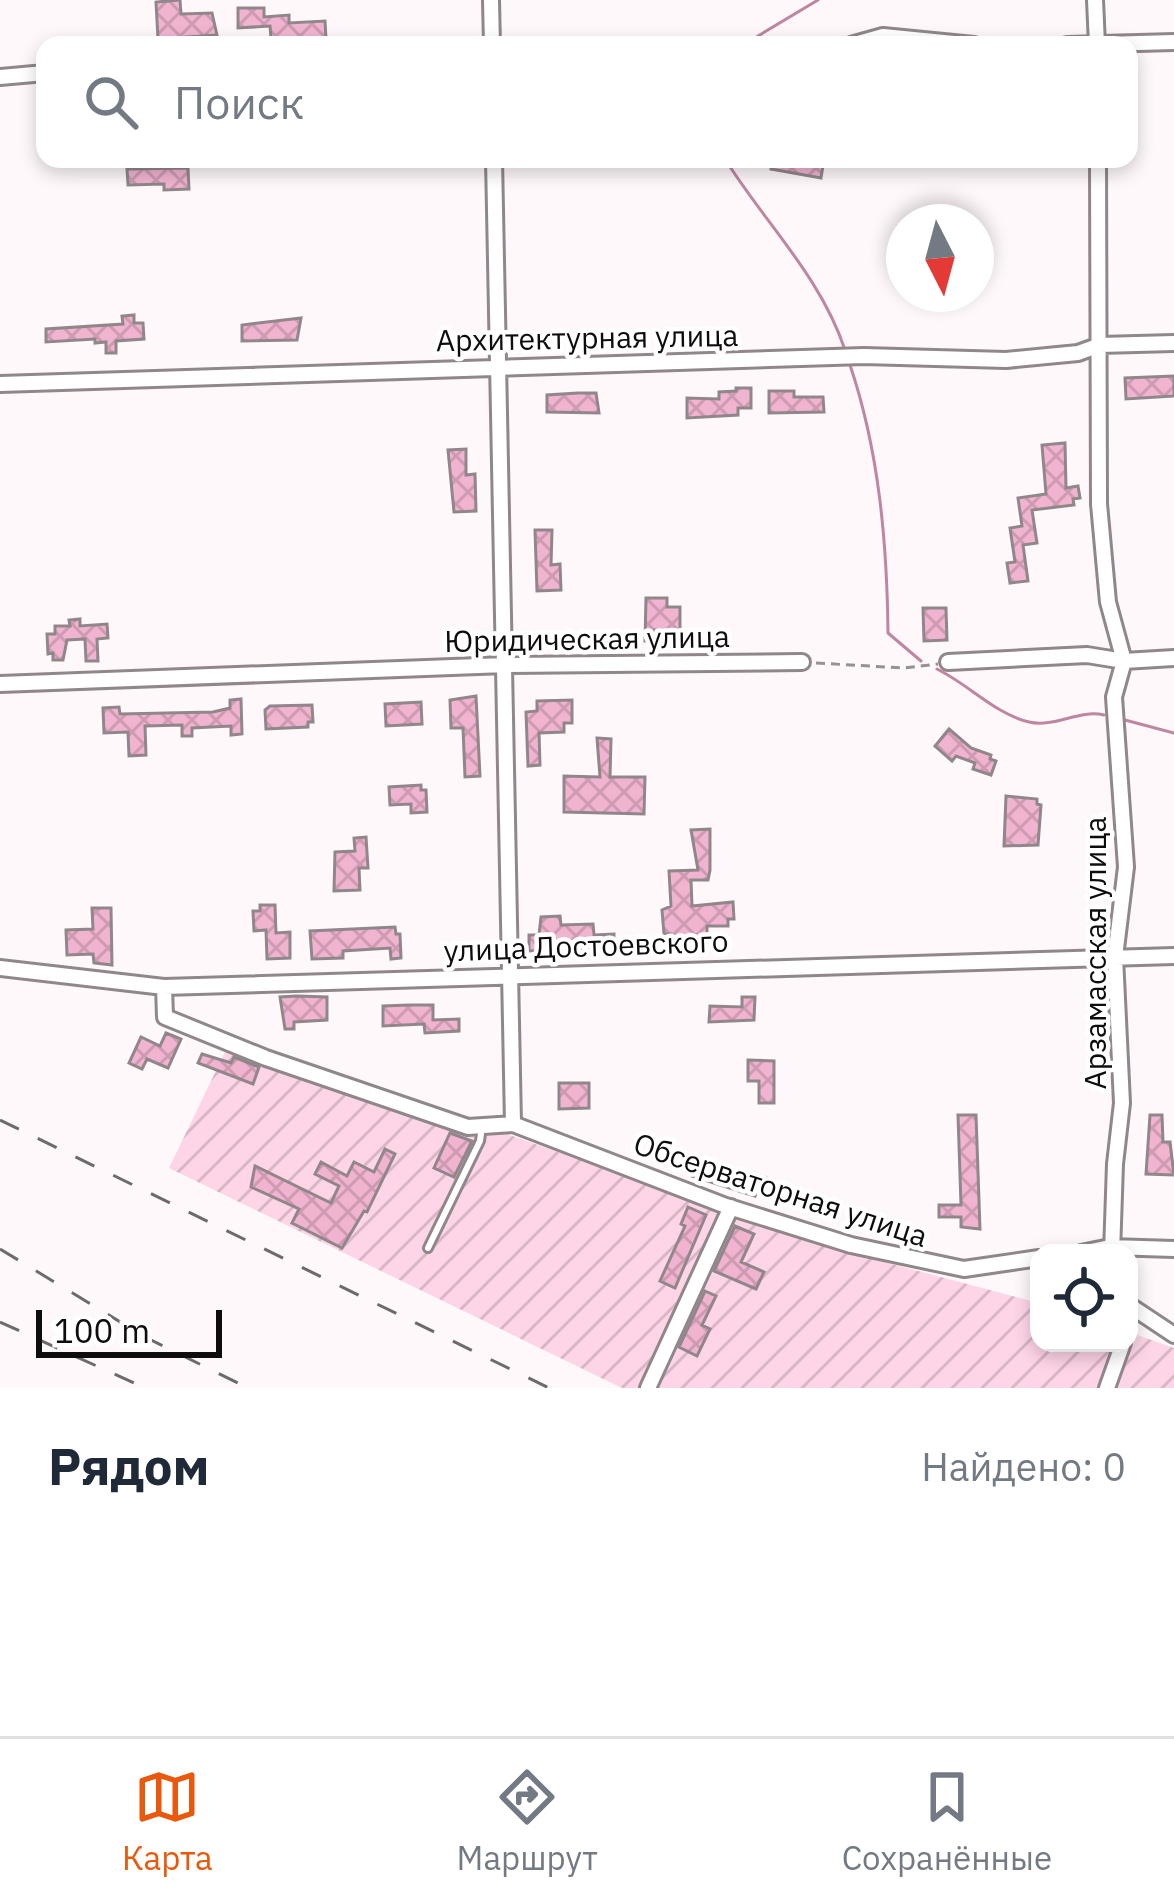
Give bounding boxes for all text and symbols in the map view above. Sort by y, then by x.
search box [36,36,1138,168]
icon: search [78,69,144,135]
text: Поиск [174,73,304,131]
north arrow [886,204,994,312]
street label: Архитектурная улица [435,315,739,359]
street label: Юридическая улица [444,616,730,660]
street label: Арзамасская улица [1075,817,1114,1089]
street label: улица Достоевского [443,921,729,969]
street label: Обсерваторная улица [629,1123,933,1255]
map controls [1030,1244,1138,1352]
button: locate [1030,1244,1138,1352]
scale bar [36,1304,222,1357]
text: 100 m [54,1309,150,1352]
text: Рядом [48,1433,210,1499]
text: Найдено: 0 [921,1441,1126,1492]
tab: Карта [122,1764,213,1879]
tab: Маршрут [457,1764,598,1879]
tab: Сохранённые [842,1764,1052,1879]

